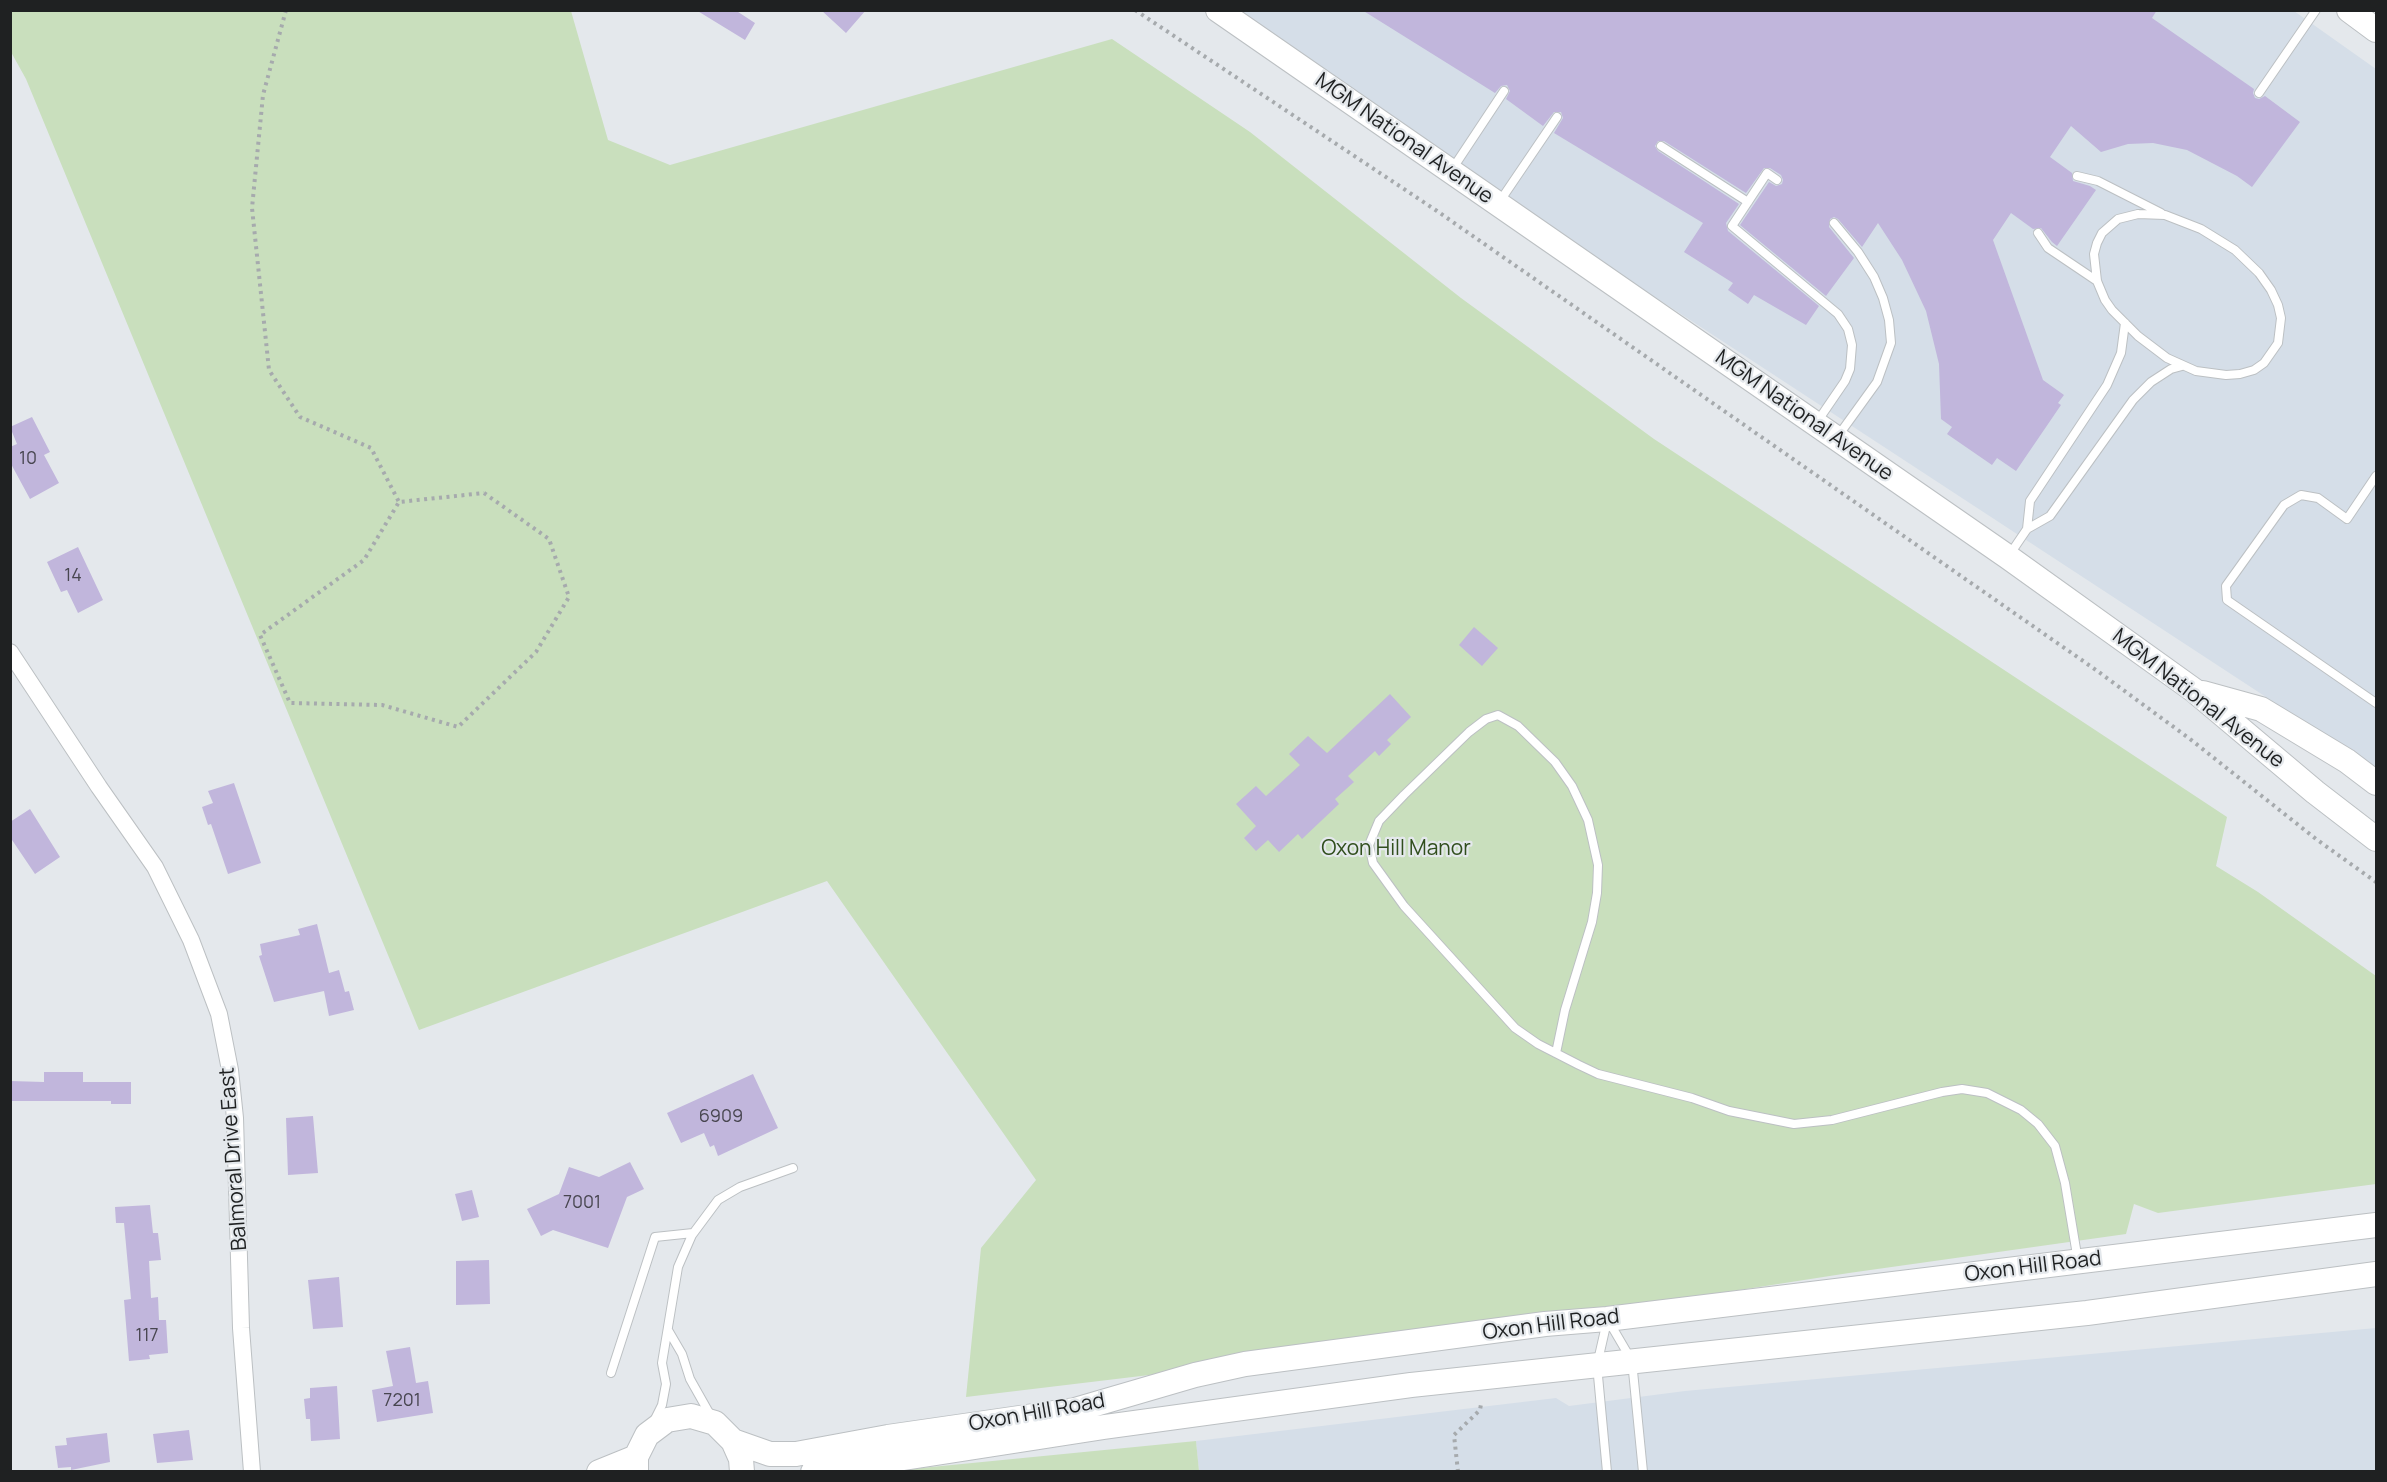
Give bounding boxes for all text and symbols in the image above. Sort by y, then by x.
street label: MGM National Avenue [1310,68,1498,210]
street label: MGM National Avenue [1710,345,1898,487]
house number: 10 [19,448,37,470]
house number: 14 [64,565,82,587]
street label: MGM National Avenue [2107,624,2289,774]
park label: Oxon Hill Manor [1321,836,1471,862]
street label: Balmoral Drive East [215,1066,253,1252]
house number: 6909 [699,1106,743,1128]
house number: 7001 [563,1192,601,1214]
street label: Oxon Hill Road [1963,1246,2103,1288]
street label: Oxon Hill Road [1481,1304,1621,1346]
house number: 117 [135,1325,159,1347]
street label: Oxon Hill Road [967,1389,1107,1437]
house number: 7201 [383,1390,421,1412]

